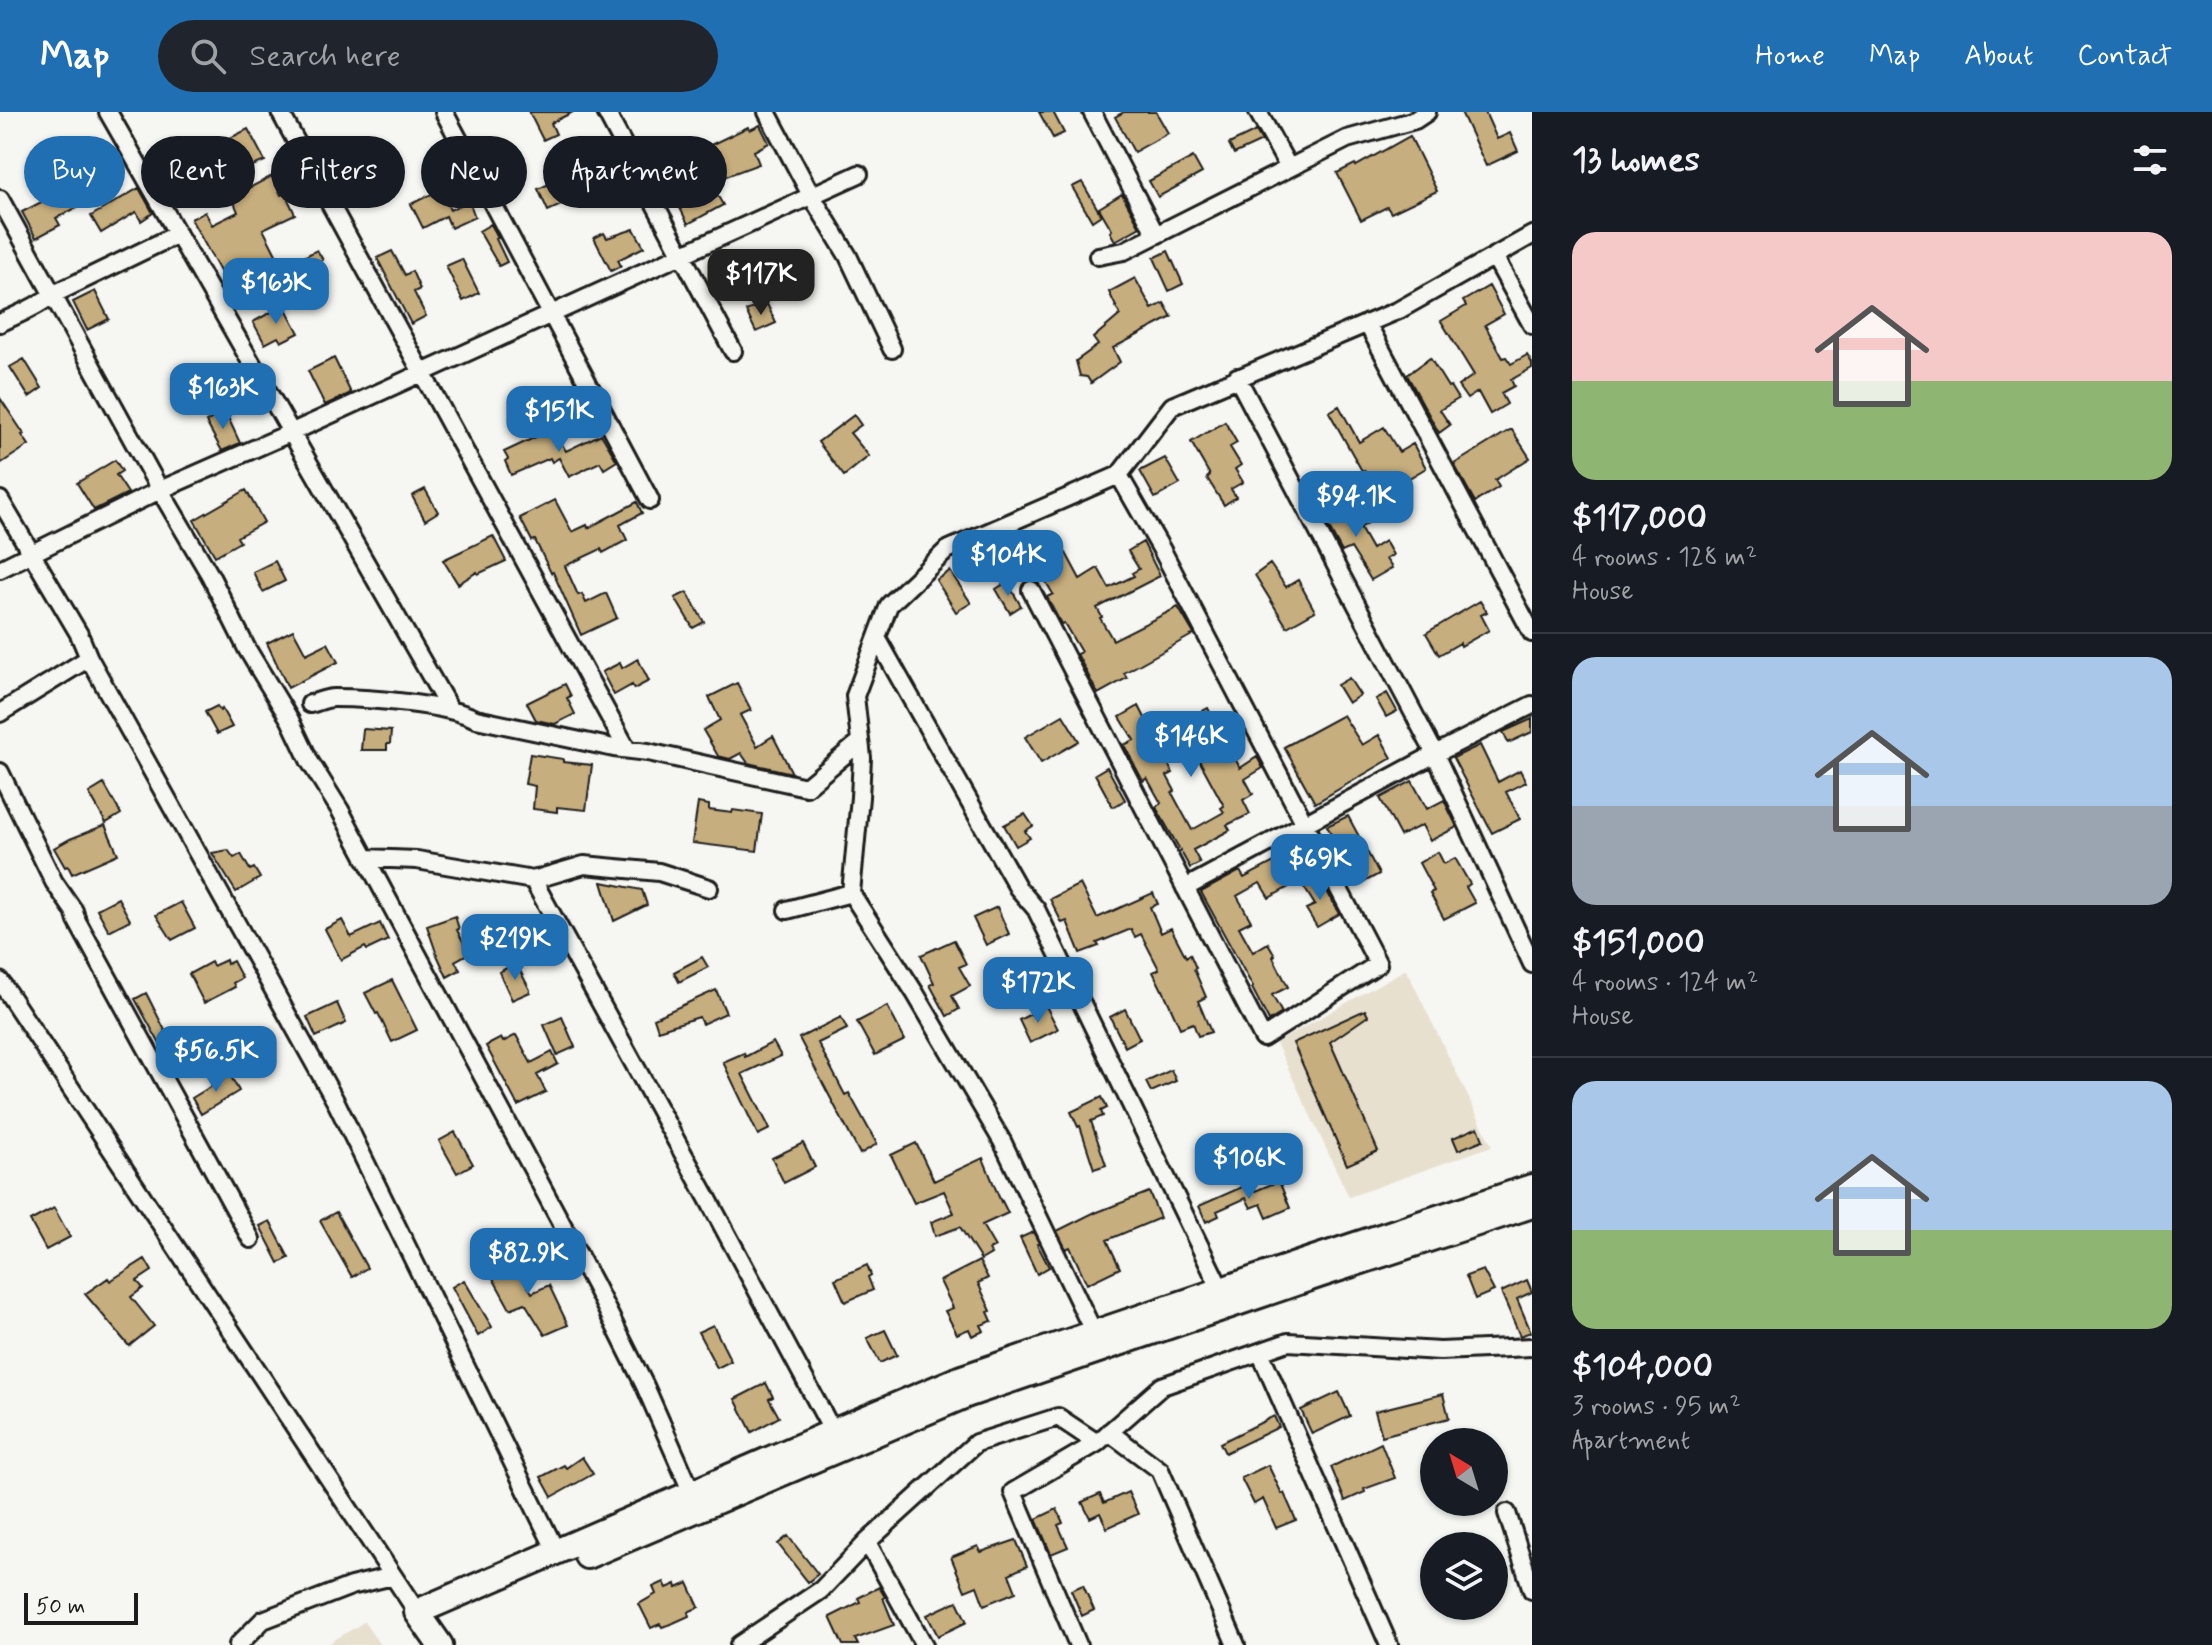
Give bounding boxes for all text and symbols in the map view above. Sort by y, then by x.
search box [158,20,718,92]
text: Map [40,32,110,81]
icon: search [186,34,230,78]
text: Search here [250,37,401,76]
text: Home [1755,38,1825,75]
text: Map [1869,38,1920,75]
text: About [1964,38,2033,75]
text: Contact [2077,38,2172,75]
chip: Buy [24,136,125,208]
chip: Rent [141,136,255,208]
chip: Filters [271,136,405,208]
chip: New [421,136,527,208]
chip: Apartment [543,136,727,208]
text: 13 homes [1572,138,1700,183]
icon: filters [2128,138,2172,182]
pin: $117K [705,249,817,317]
pin: $163K [220,258,332,326]
text: $117K [726,258,796,292]
text: $163K [241,267,311,301]
icon: home [1800,284,1944,428]
pin: $163K [167,363,279,431]
text: $163K [188,372,258,406]
pin: $151K [503,386,615,454]
text: $151K [524,395,594,429]
pin: $94.1K [1291,471,1421,539]
text: $94.1K [1316,480,1396,514]
text: $117,000 [1572,496,1707,541]
pin: $104K [952,530,1064,598]
text: $104K [970,539,1046,573]
text: 4 rooms · 128 m² [1572,541,1757,575]
text: House [1572,575,1633,609]
icon: home [1800,709,1944,853]
pin: $146K [1135,711,1247,779]
text: $146K [1154,720,1228,754]
pin: $69K [1273,834,1367,902]
text: $69K [1289,843,1351,877]
pin: $219K [459,914,571,982]
text: $151,000 [1572,921,1705,966]
text: $219K [479,923,551,957]
pin: $172K [982,957,1094,1025]
text: $172K [1001,966,1075,1000]
text: 4 rooms · 124 m² [1572,966,1758,1000]
text: House [1572,1000,1633,1034]
pin: $56.5K [151,1026,281,1094]
text: $56.5K [174,1035,258,1069]
pin: $106K [1193,1133,1305,1201]
icon: home [1800,1133,1944,1277]
text: $106K [1213,1142,1285,1176]
pin: $82.9K [463,1228,593,1296]
text: $82.9K [488,1237,568,1271]
text: $104,000 [1572,1345,1713,1390]
text: 3 rooms · 95 m² [1572,1390,1741,1424]
text: Apartment [1572,1424,1690,1458]
north arrow [1420,1428,1508,1516]
map controls [1420,1428,1508,1620]
button: layers [1420,1532,1508,1620]
scale bar [24,1589,138,1625]
text: 50 m [36,1593,85,1621]

